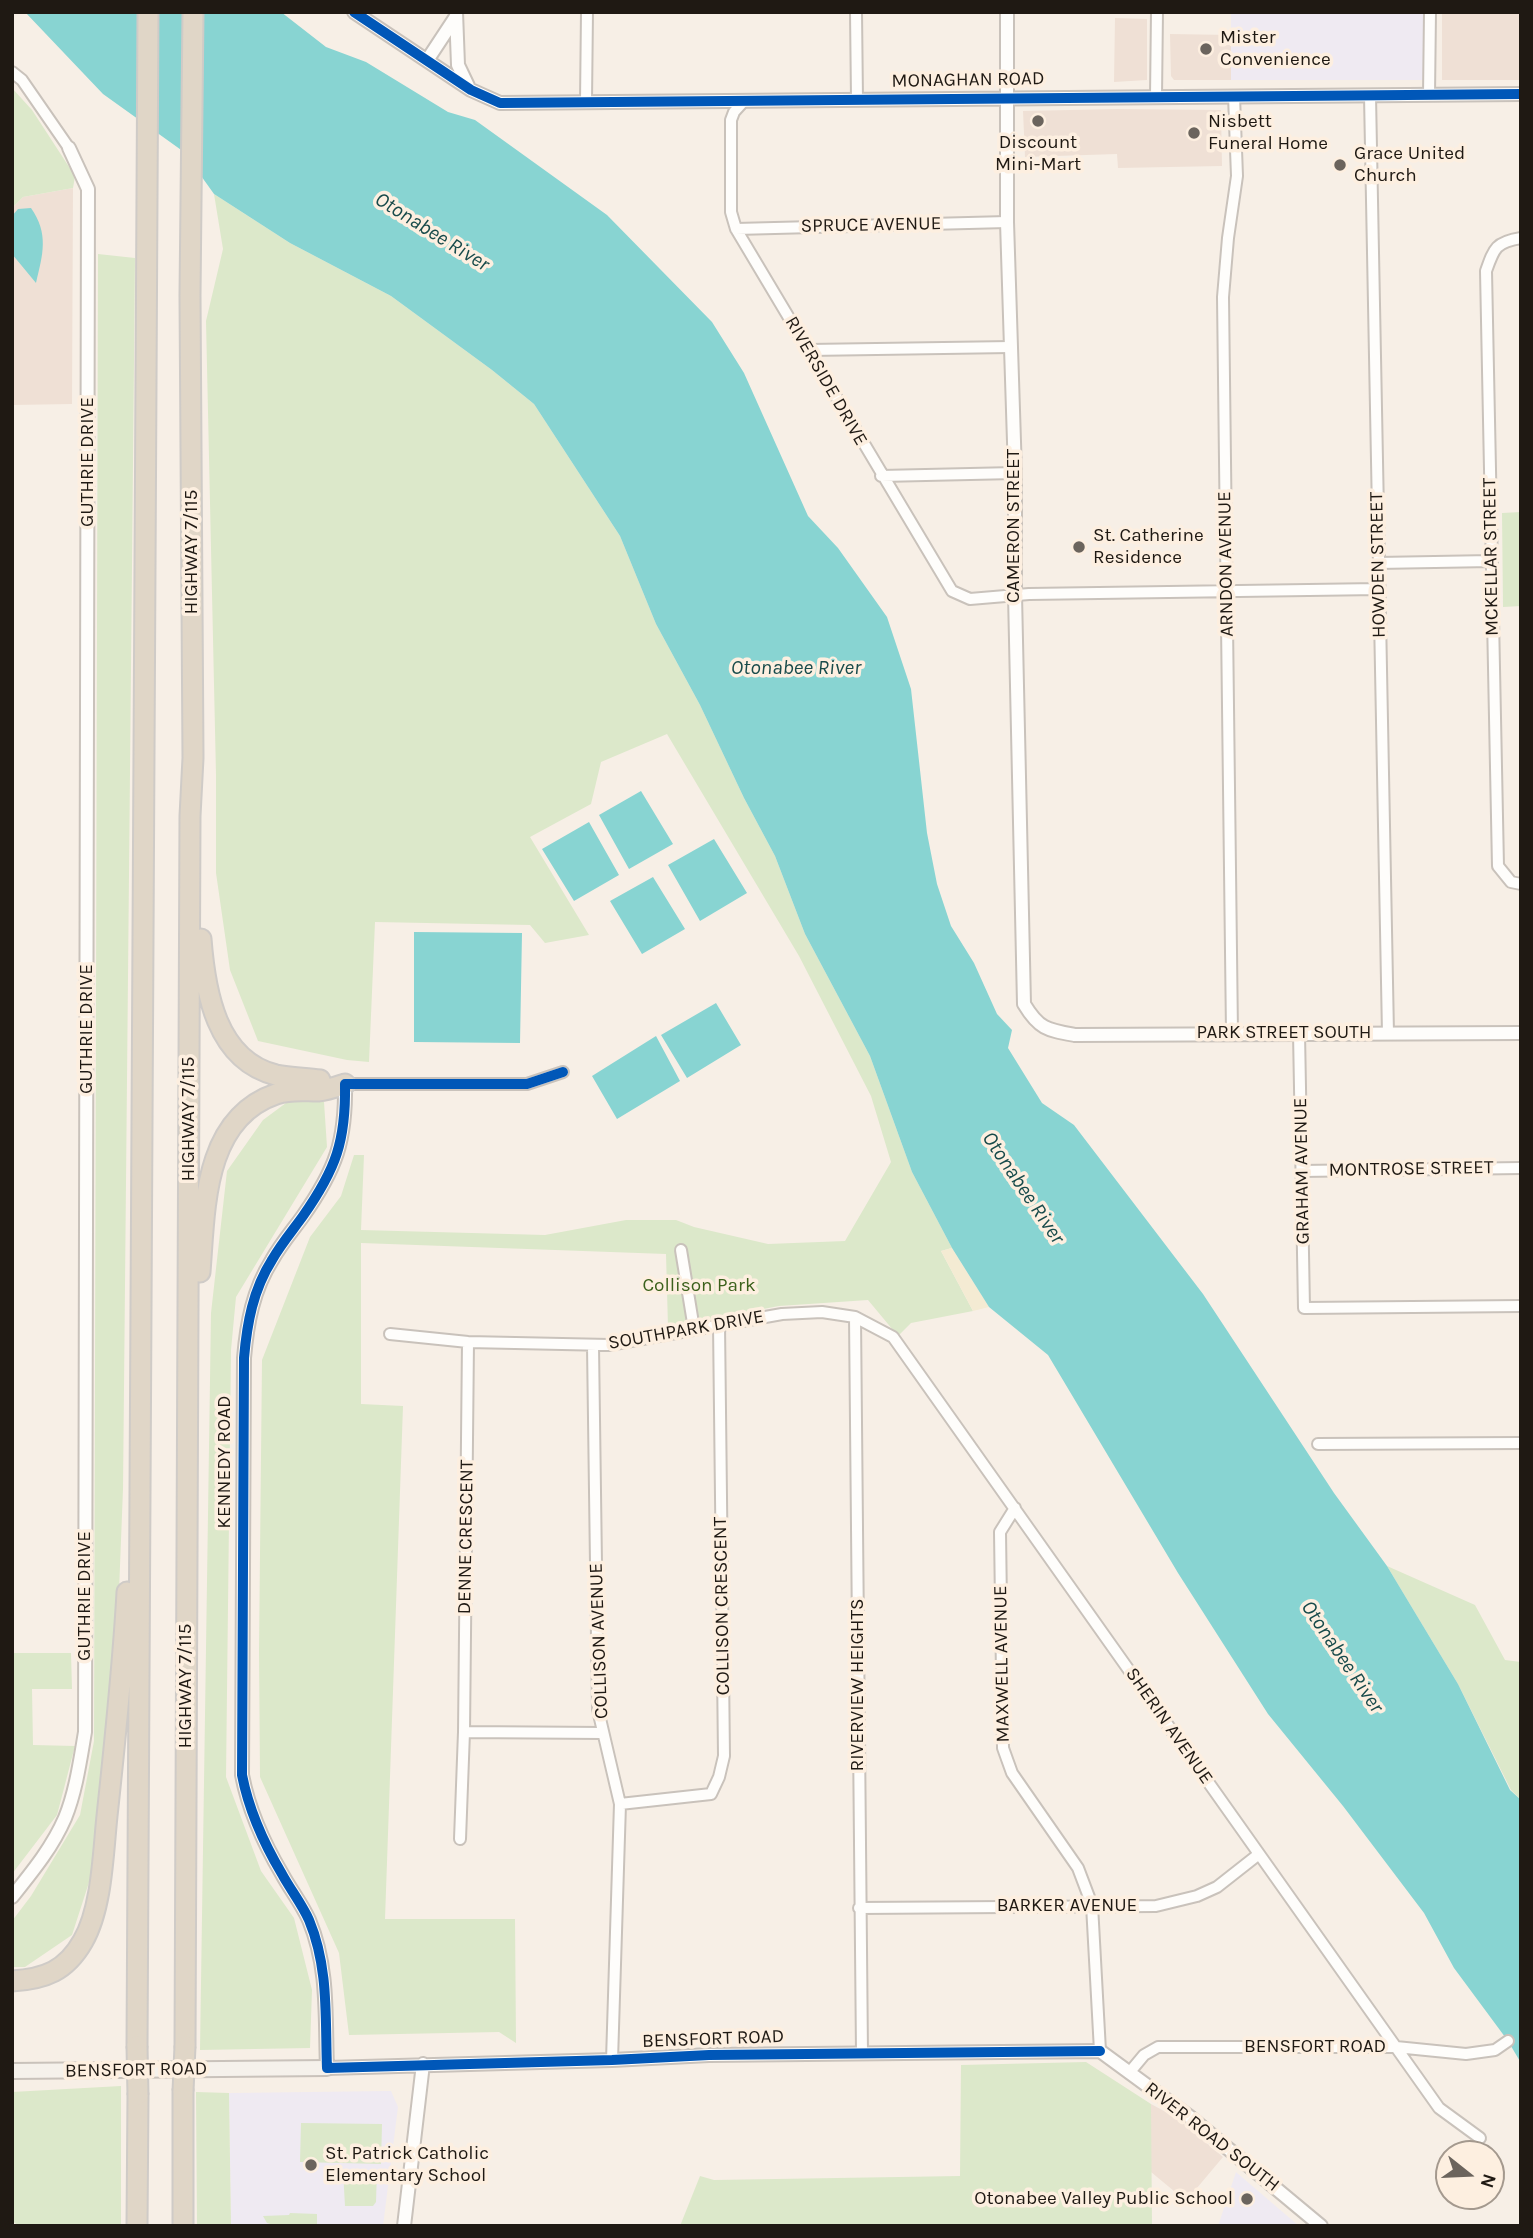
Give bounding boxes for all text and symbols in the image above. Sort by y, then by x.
place label: Mister Convenience [1220,27,1331,71]
marker: Mister Convenience [1198,41,1214,57]
street label: MONAGHAN ROAD [891,67,1045,93]
place label: Nisbett Funeral Home [1208,111,1328,155]
marker: Discount Mini-Mart [1030,113,1046,129]
marker: Nisbett Funeral Home [1186,125,1202,141]
place label: Discount Mini-Mart [995,132,1081,176]
place label: Grace United Church [1354,143,1465,187]
marker: Grace United Church [1332,157,1348,173]
water label: Otonabee River [370,187,494,277]
street label: SPRUCE AVENUE [800,212,942,238]
street label: RIVERSIDE DRIVE [780,312,872,450]
street label: GUTHRIE DRIVE [77,397,99,527]
street label: CAMERON STREET [1003,449,1025,603]
street label: MCKELLAR STREET [1478,478,1504,636]
street label: HIGHWAY 7/115 [181,489,203,615]
street label: ARNDON AVENUE [1213,491,1239,637]
street label: HOWDEN STREET [1365,492,1391,638]
place label: St. Catherine Residence [1093,525,1204,569]
marker: St. Catherine Residence [1071,539,1087,555]
water label: Otonabee River [731,655,861,681]
street label: GUTHRIE DRIVE [76,964,98,1094]
street label: PARK STREET SOUTH [1197,1022,1371,1044]
street label: HIGHWAY 7/115 [178,1056,200,1182]
street label: GRAHAM AVENUE [1289,1097,1315,1245]
water label: Otonabee River [976,1127,1070,1249]
street label: MONTROSE STREET [1328,1156,1494,1182]
park label: Collison Park [642,1275,756,1297]
street label: SOUTHPARK DRIVE [606,1305,766,1355]
street label: KENNEDY ROAD [214,1395,236,1529]
street label: DENNE CRESCENT [453,1459,479,1615]
street label: COLLISON CRESCENT [709,1517,735,1695]
street label: GUTHRIE DRIVE [74,1531,96,1661]
street label: COLLISON AVENUE [585,1563,613,1719]
street label: MAXWELL AVENUE [989,1585,1015,1743]
water label: Otonabee River [1295,1596,1389,1718]
street label: RIVERVIEW HEIGHTS [847,1599,869,1771]
street label: HIGHWAY 7/115 [175,1623,197,1749]
street label: SHERIN AVENUE [1120,1663,1218,1789]
street label: BARKER AVENUE [997,1895,1137,1917]
street label: BENSFORT ROAD [642,2025,784,2053]
street label: BENSFORT ROAD [1244,2036,1386,2058]
street label: BENSFORT ROAD [65,2057,207,2083]
street label: RIVER ROAD SOUTH [1140,2077,1284,2197]
north arrow [1435,2140,1505,2210]
place label: St. Patrick Catholic Elementary School [325,2143,489,2187]
marker: St. Patrick Catholic Elementary School [303,2157,319,2173]
text: N [1476,2171,1501,2191]
place label: Otonabee Valley Public School [974,2188,1233,2210]
marker: Otonabee Valley Public School [1239,2191,1255,2207]

